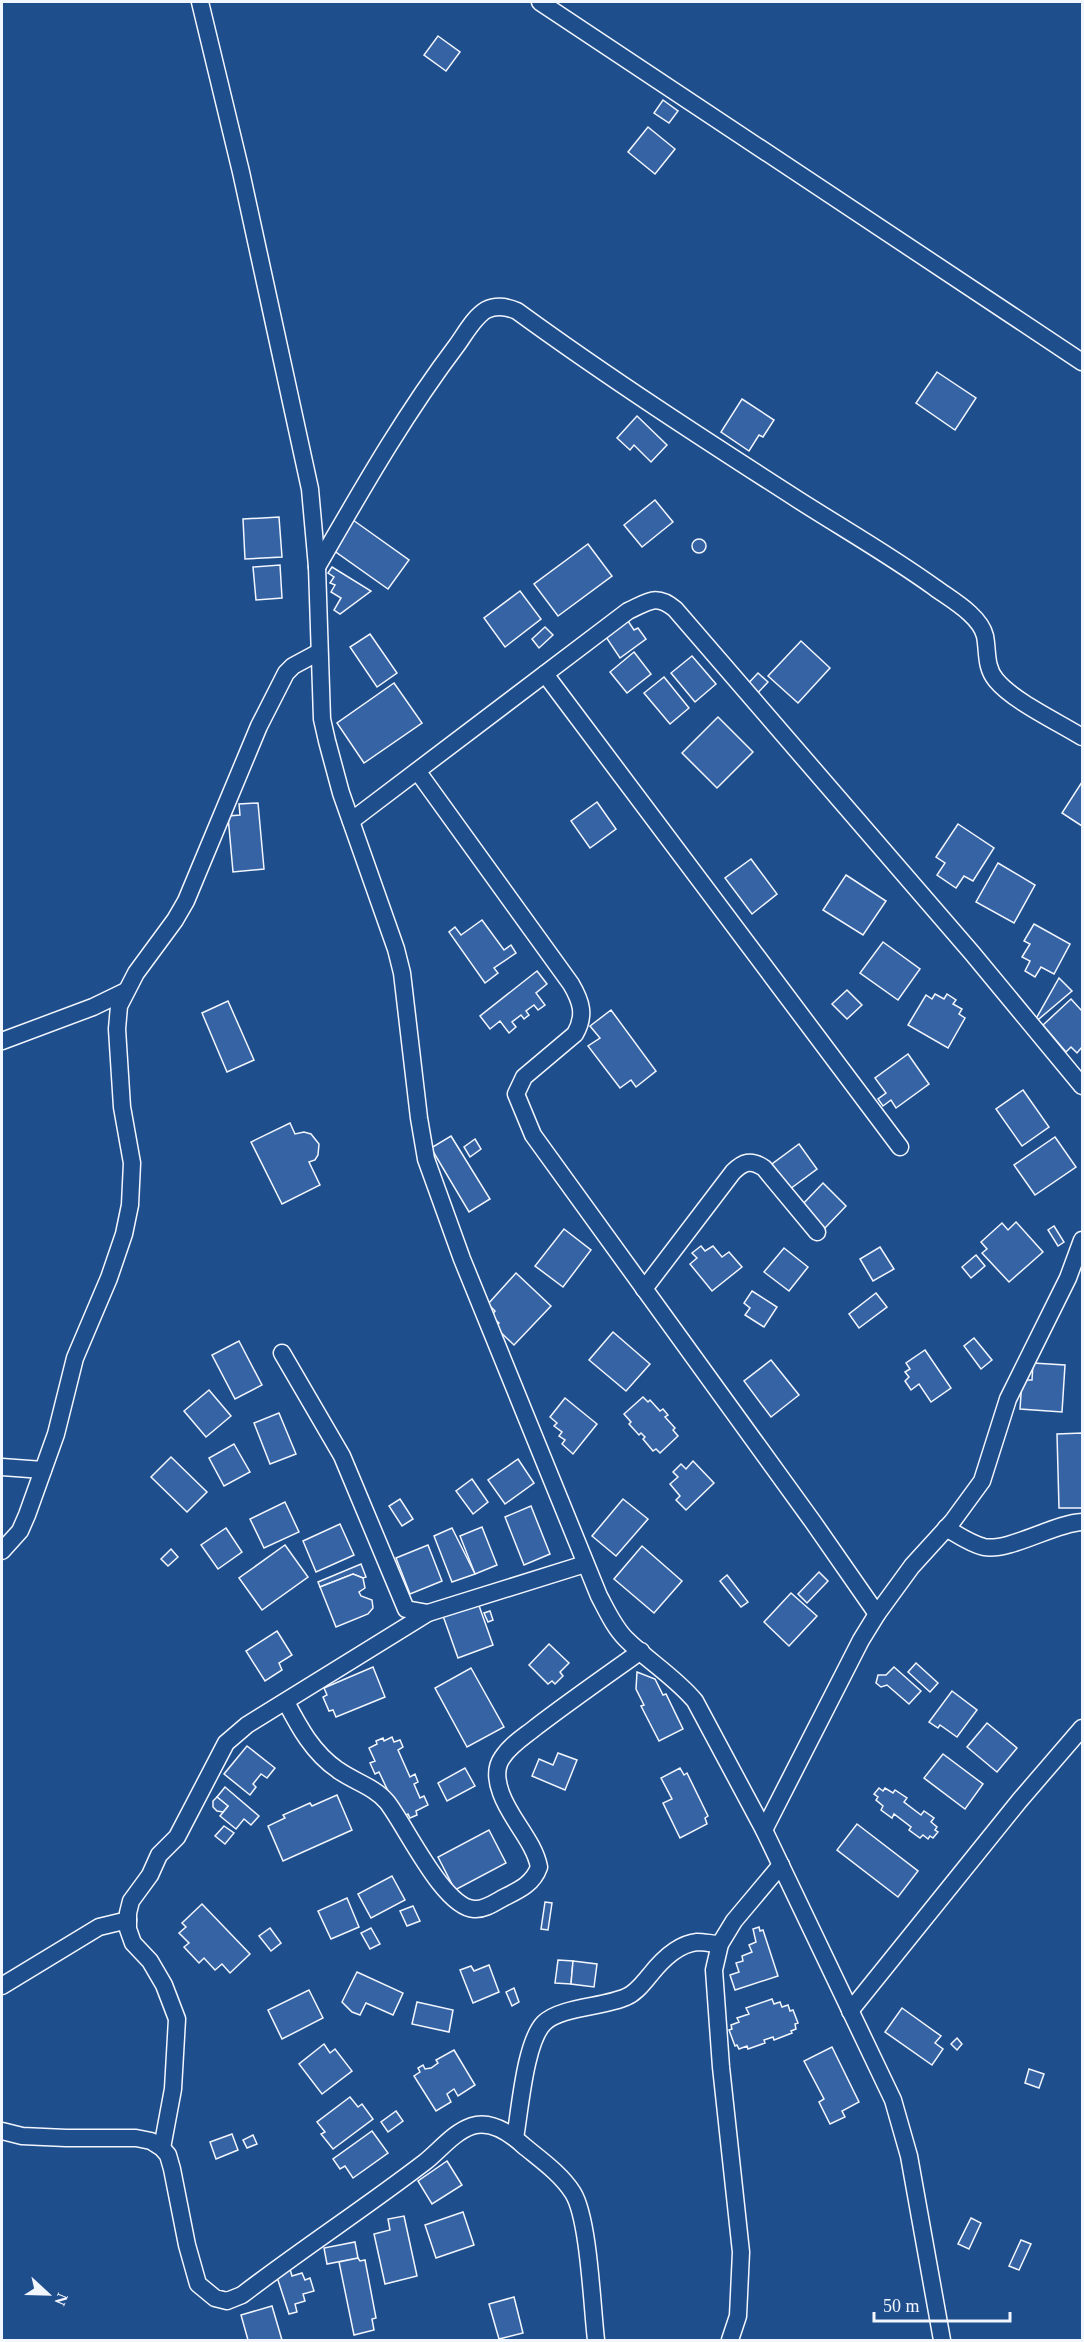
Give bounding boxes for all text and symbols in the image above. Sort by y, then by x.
north arrow [18,2264,78,2324]
scale bar [874,2285,1010,2323]
text: N [51,2291,71,2308]
text: 50 m [883,2296,920,2316]

